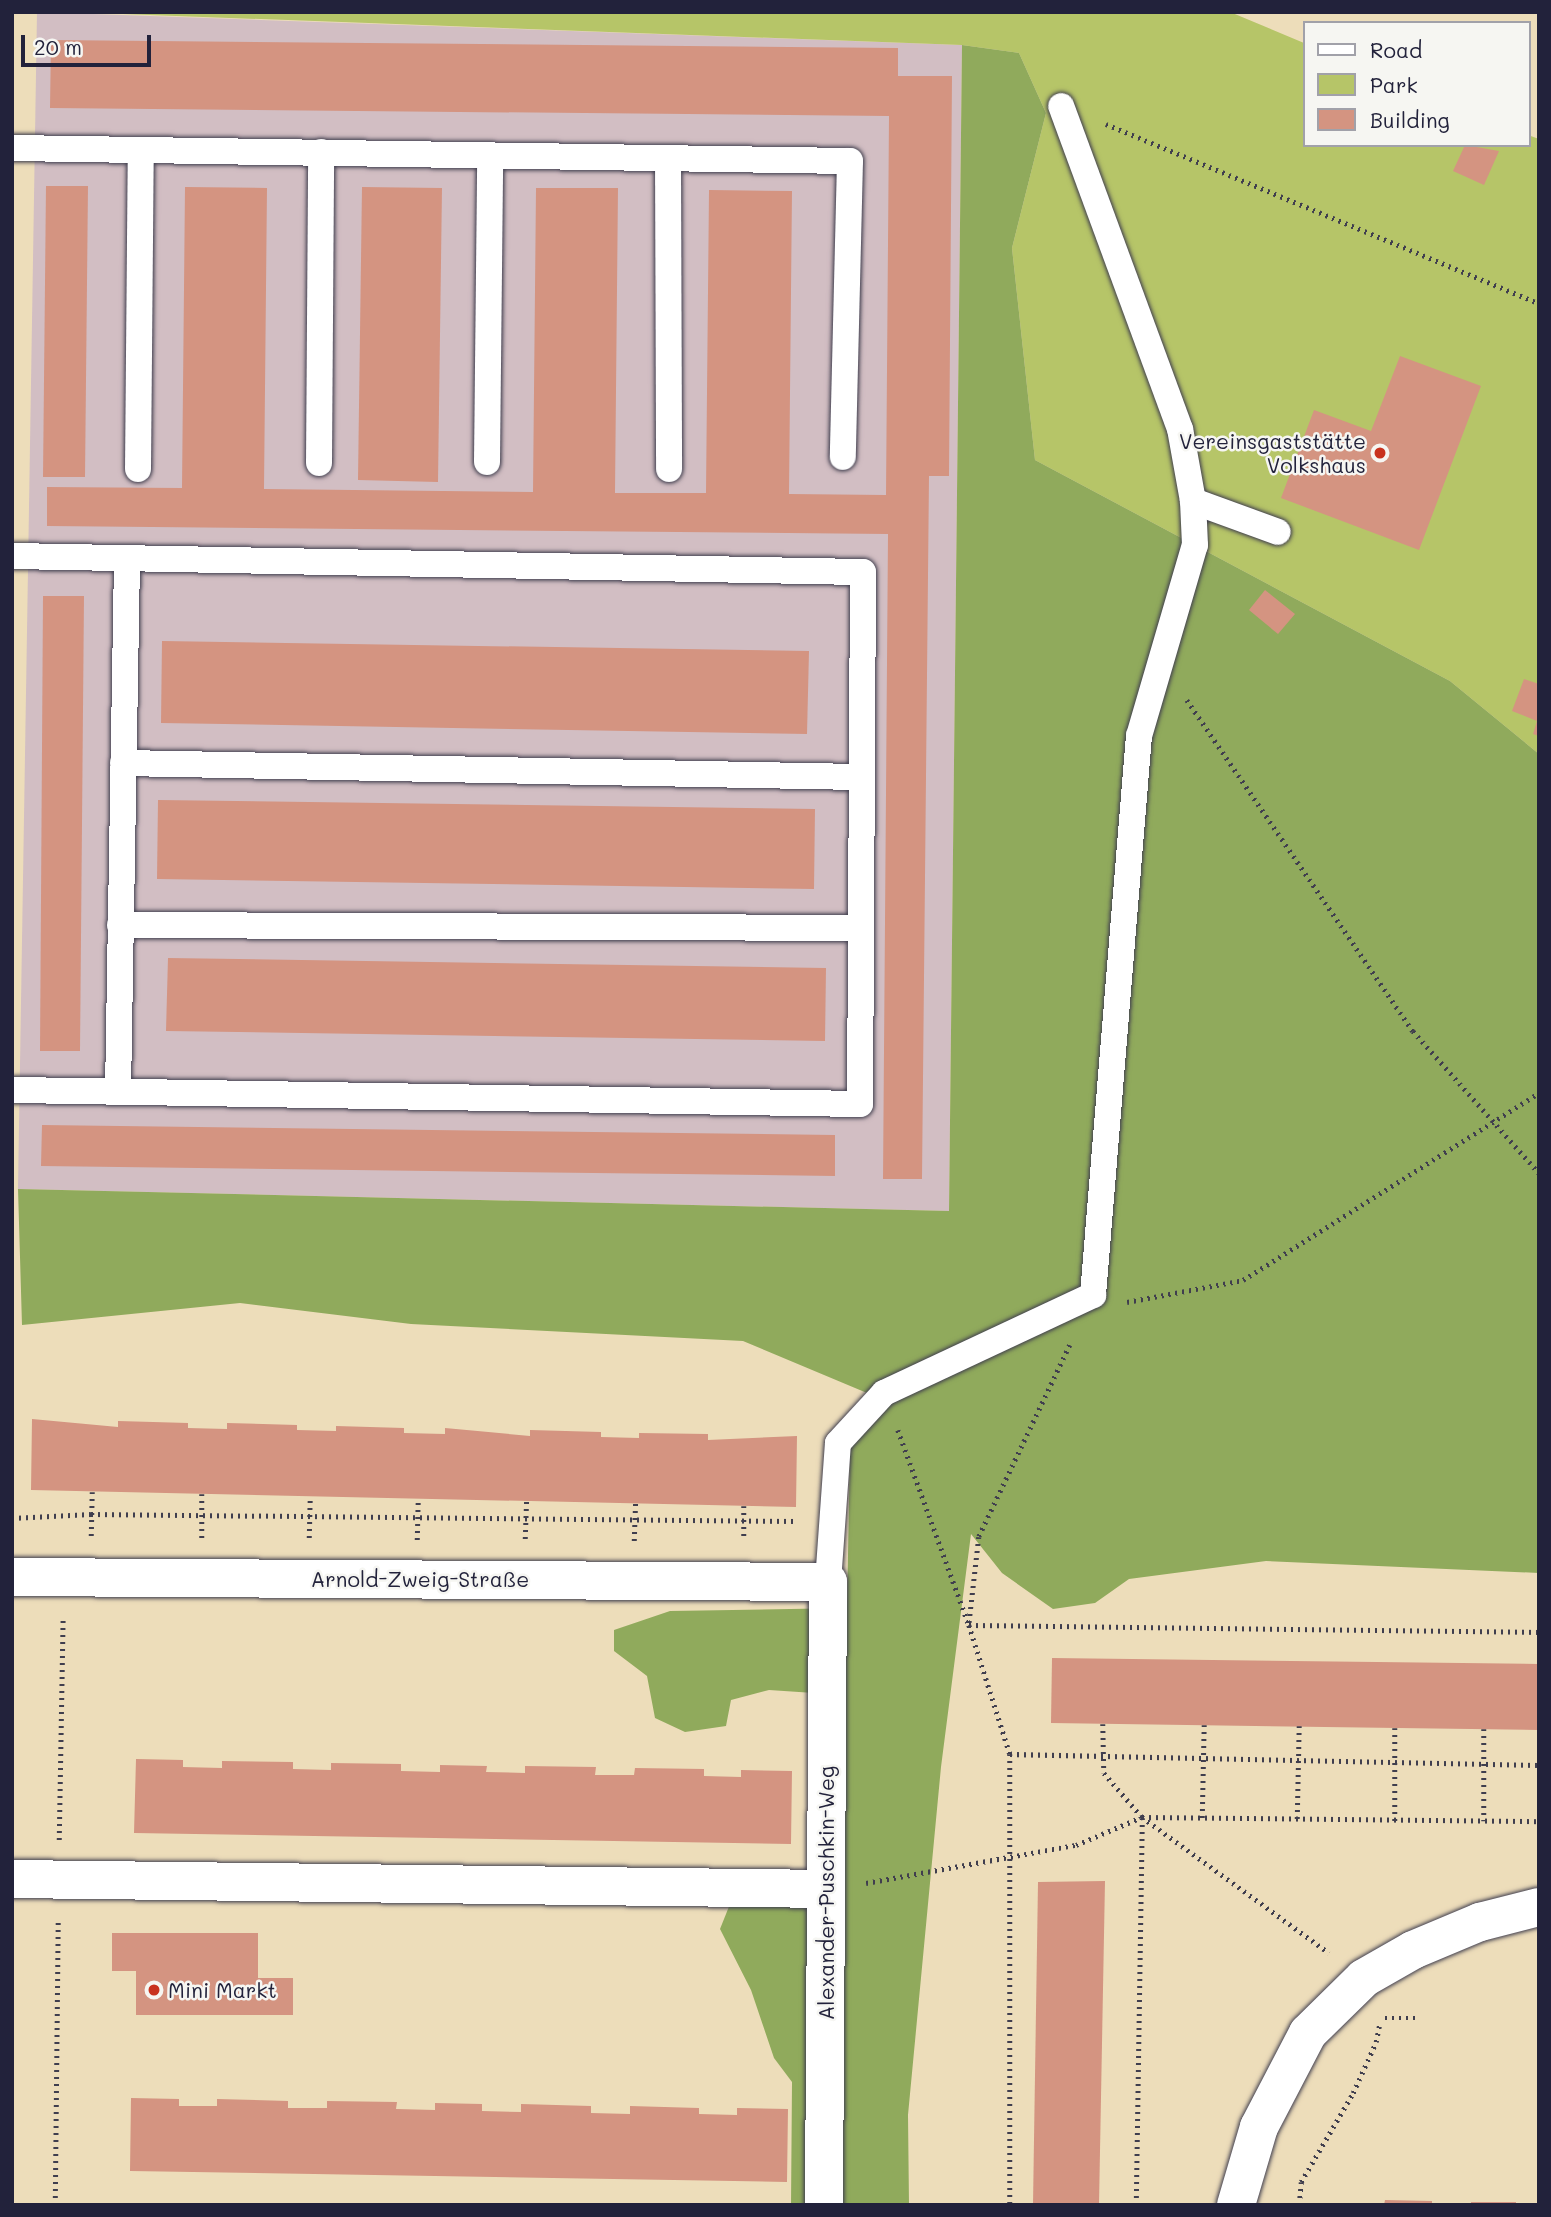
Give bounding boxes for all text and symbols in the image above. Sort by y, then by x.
scale bar [24,21,154,65]
legend [1302,21,1530,147]
text: 20 m [34,33,82,60]
text: Road [1370,36,1422,63]
text: Park [1370,71,1418,98]
text: Building [1370,106,1450,133]
place label: Vereinsgaststätte Volkshaus [1179,428,1366,478]
marker: Vereinsgaststätte Volkshaus [1372,445,1388,461]
street label: Arnold-Zweig-Straße [311,1566,529,1592]
street label: Alexander-Puschkin-Weg [813,1766,839,2020]
place label: Mini Markt [168,1977,277,2003]
marker: Mini Markt [146,1982,162,1998]

